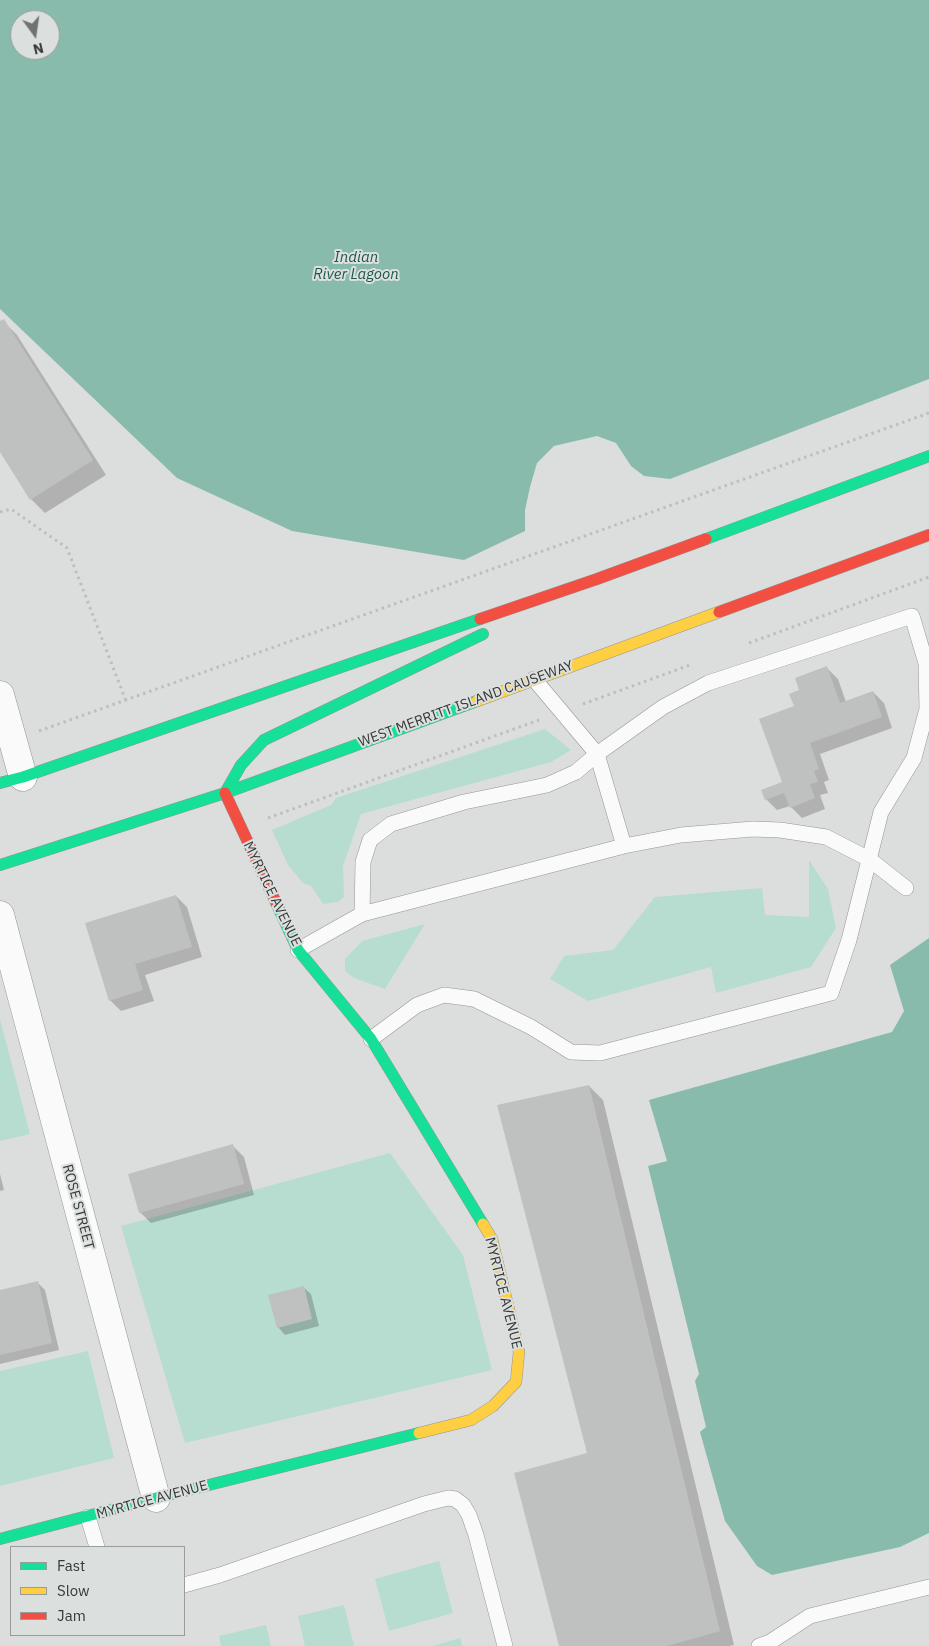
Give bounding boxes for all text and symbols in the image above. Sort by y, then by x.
north arrow [10,10,60,60]
text: N [31,39,45,59]
water label: Indian River Lagoon [313,249,399,284]
street label: WEST MERRITT ISLAND CAUSEWAY [356,657,576,751]
street label: MYRTICE AVENUE [239,839,305,949]
street label: ROSE STREET [59,1163,97,1251]
street label: MYRTICE AVENUE [481,1235,525,1351]
street label: MYRTICE AVENUE [94,1477,210,1523]
legend [10,1546,185,1636]
text: Fast [57,1556,85,1575]
text: Slow [57,1581,90,1600]
text: Jam [57,1606,86,1625]

